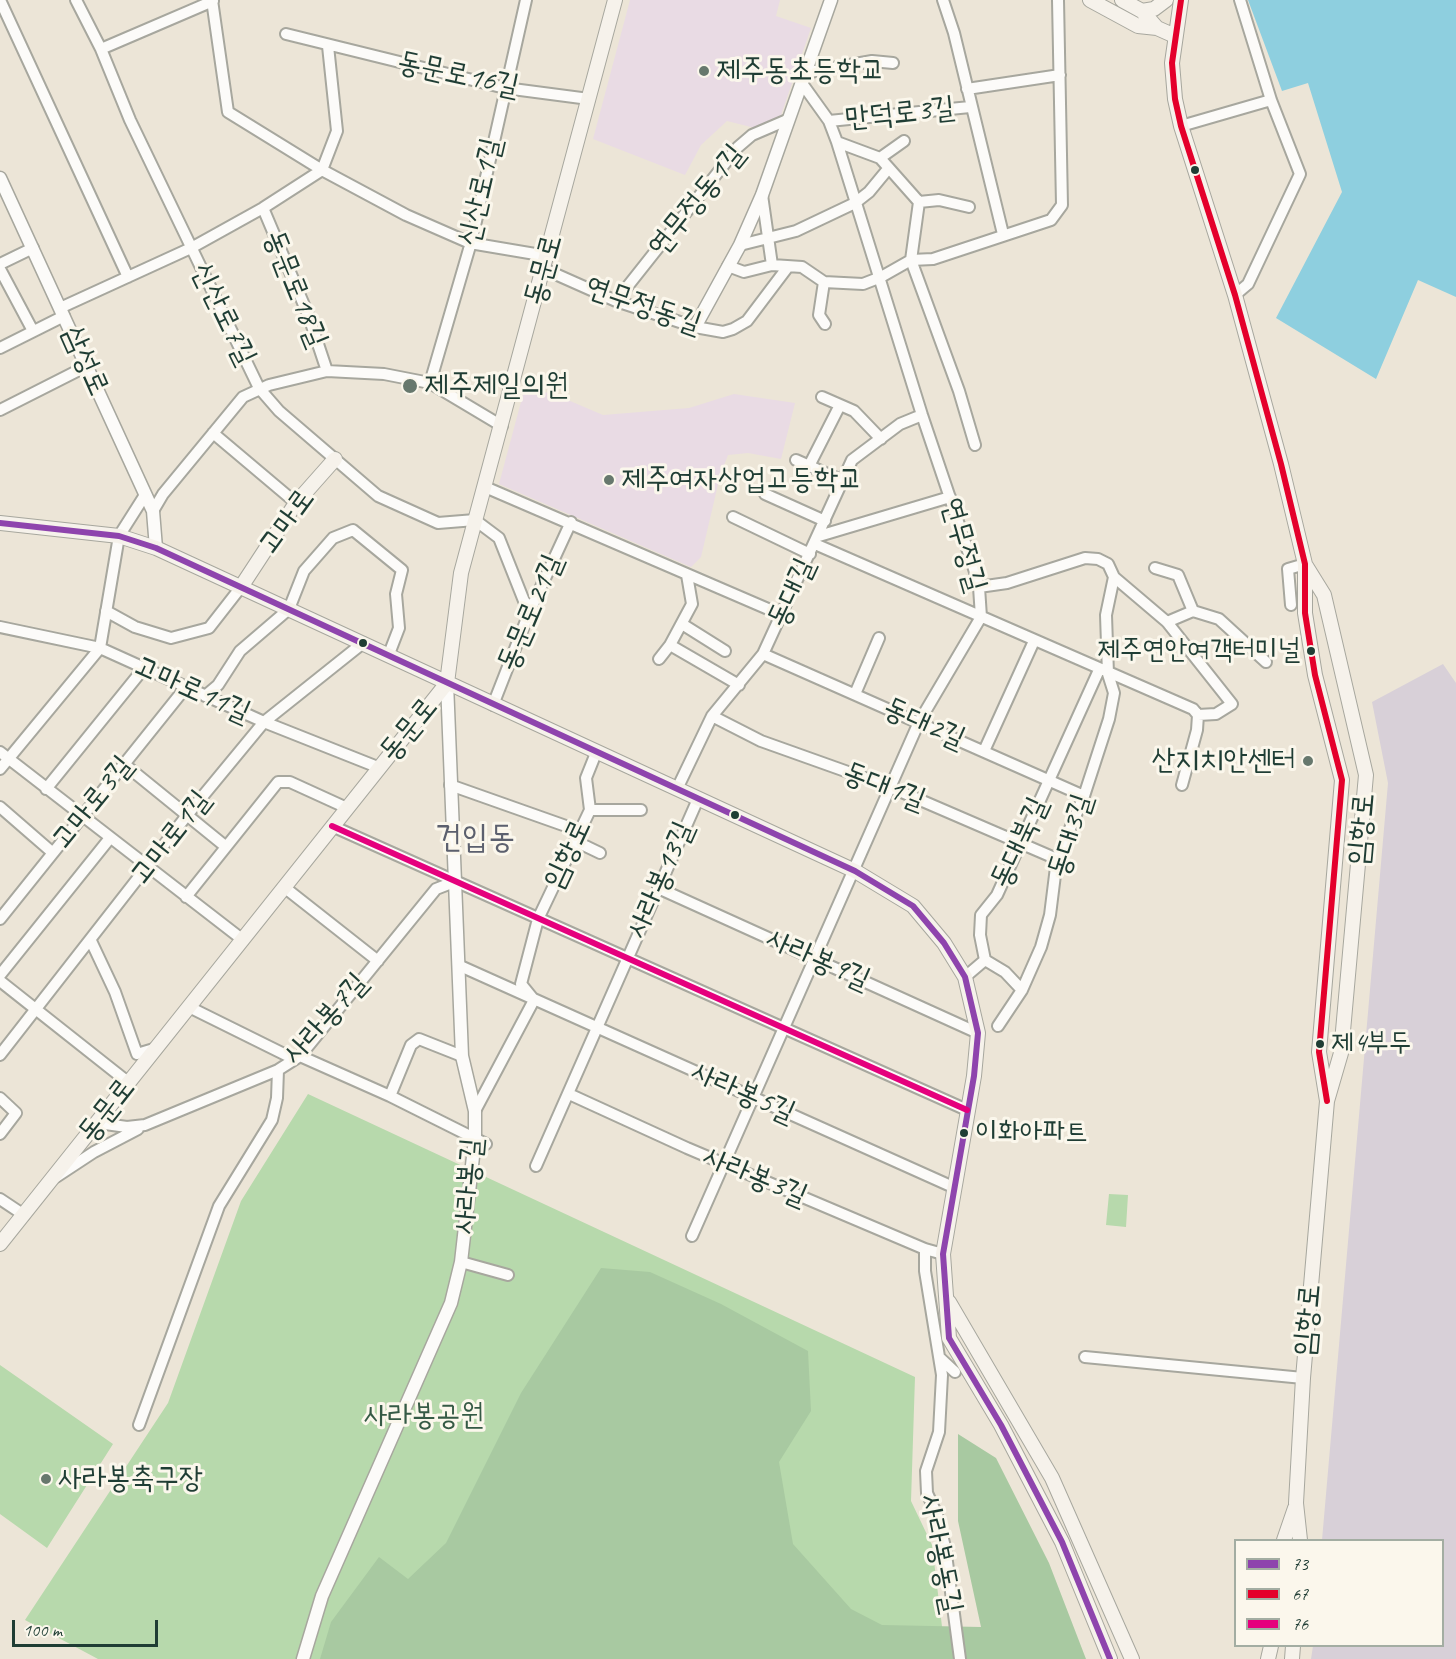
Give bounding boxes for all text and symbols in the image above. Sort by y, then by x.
street label: 동문로16길 [394,45,522,105]
place label: 제주동초등학교 [716,53,885,89]
marker: 제주동초등학교 [697,64,711,78]
street label: 만덕로3길 [843,90,957,138]
street label: 신산로1길 [451,134,511,250]
street label: 연무정동1길 [641,138,753,264]
unlabelled marker [1189,164,1201,176]
street label: 동문로18길 [255,225,335,353]
street label: 동문로 [517,230,571,310]
street label: 신산로7길 [183,257,263,371]
street label: 연무정동길 [580,269,706,343]
street label: 삼성로 [54,321,116,401]
place label: 제주제일의원 [424,368,569,404]
marker: 제주제일의원 [401,377,419,395]
place label: 제주여자상업고등학교 [621,462,862,498]
marker: 제주여자상업고등학교 [602,473,616,487]
street label: 고마로 [251,482,323,562]
street label: 연무정길 [932,494,994,596]
street label: 동문로21길 [490,549,572,677]
street label: 동대길 [760,553,824,633]
place label: 제주연안여객터미널 [1097,634,1300,668]
unlabelled marker [357,637,369,649]
marker: 제주연안여객터미널 [1305,645,1317,657]
street label: 고마로11길 [128,648,256,732]
street label: 동대2길 [877,690,971,758]
street label: 동문로 [372,691,446,769]
place label: 산지치안센터 [1151,743,1296,779]
street label: 고마로3길 [44,749,142,857]
marker: 산지치안센터 [1301,754,1315,768]
street label: 동대1길 [837,755,931,819]
street label: 고마로1길 [123,784,219,892]
street label: 동대3길 [1041,790,1101,882]
street label: 임항로 [1341,791,1383,867]
street label: 동대북길 [983,792,1057,894]
unlabelled marker [729,809,741,821]
street label: 임항로 [536,814,600,894]
street label: 사라봉13길 [619,816,703,944]
district label: 건입동 [435,818,515,858]
street label: 사라봉9길 [760,921,876,999]
street label: 사라봉7길 [276,966,376,1072]
place label: 제4부두 [1331,1027,1411,1061]
marker: 제4부두 [1314,1038,1326,1050]
street label: 사라봉5길 [685,1054,801,1132]
street label: 동문로 [71,1071,143,1151]
place label: 이화아파트 [975,1116,1088,1150]
marker: 이화아파트 [958,1127,970,1139]
street label: 사라봉길 [447,1136,491,1236]
street label: 사라봉3길 [697,1139,813,1215]
street label: 임항로 [1287,1282,1329,1358]
park label: 사라봉공원 [364,1398,484,1434]
place label: 사라봉축구장 [58,1461,203,1497]
marker: 사라봉축구장 [39,1472,53,1486]
street label: 사라봉동길 [911,1491,969,1617]
legend [1234,1539,1444,1647]
text: 73 [1292,1553,1308,1575]
text: 67 [1292,1583,1308,1605]
scale bar [15,1608,160,1646]
text: 76 [1292,1613,1308,1635]
text: 100 m [23,1619,62,1641]

